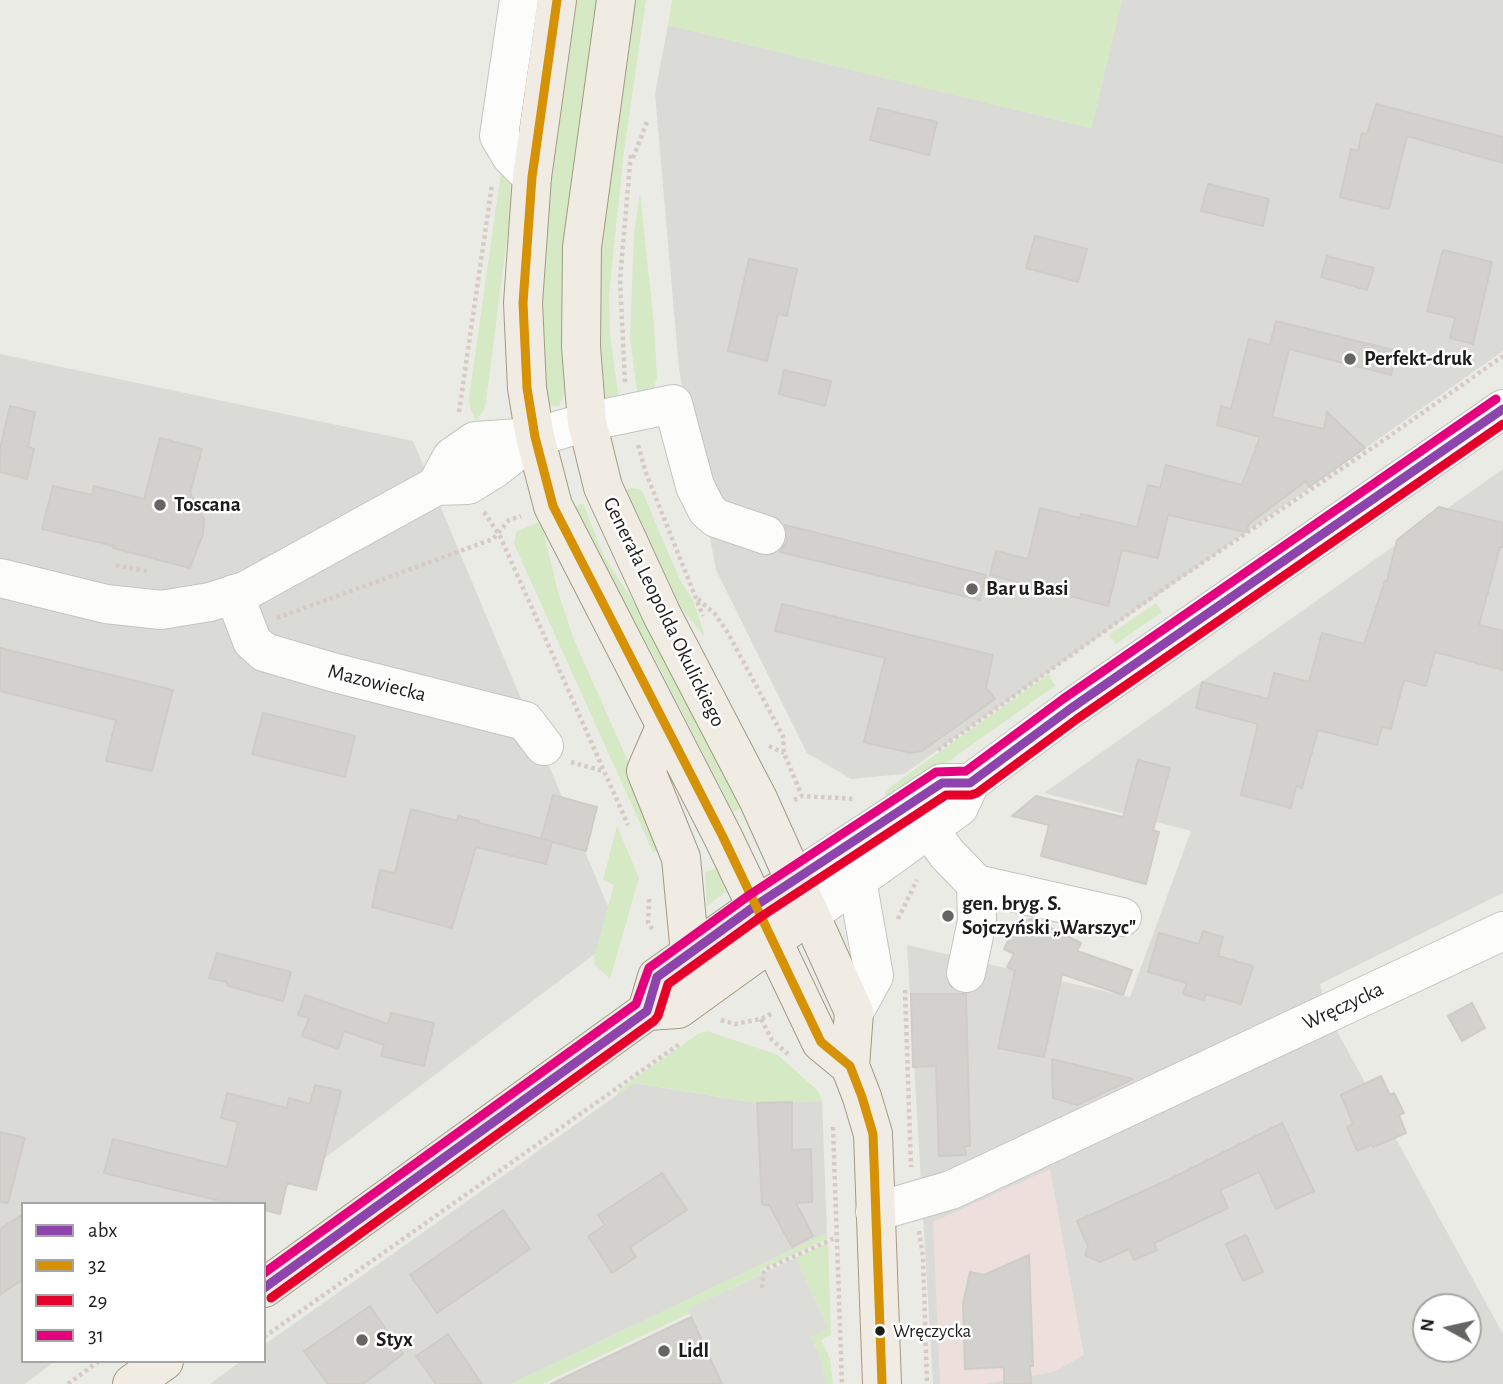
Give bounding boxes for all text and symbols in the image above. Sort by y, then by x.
place label: Perfekt-druk [1364,346,1472,372]
marker: Perfekt-druk [1342,351,1358,367]
place label: Toscana [174,492,241,518]
street label: Generała Leopolda Okulickiego [597,493,731,731]
marker: Toscana [152,497,168,513]
place label: Bar u Basi [986,576,1069,602]
marker: Bar u Basi [964,581,980,597]
street label: Mazowiecka [325,659,429,707]
place label: gen. bryg. S. Sojczyński „Warszyc" [962,891,1136,941]
marker: gen. bryg. S. Sojczyński „Warszyc" [940,908,956,924]
street label: Wręczycka [1298,976,1388,1036]
legend [21,1202,266,1363]
text: abx [88,1220,117,1241]
text: 32 [88,1255,106,1276]
text: 29 [88,1290,107,1311]
north arrow [1412,1293,1482,1363]
text: N [1417,1317,1438,1333]
place label: Wręczycka [893,1320,971,1342]
marker: Wręczycka [873,1324,887,1338]
text: 31 [88,1325,104,1346]
place label: Styx [376,1327,413,1353]
marker: Styx [354,1332,370,1348]
place label: Lidl [678,1338,709,1364]
marker: Lidl [656,1343,672,1359]

